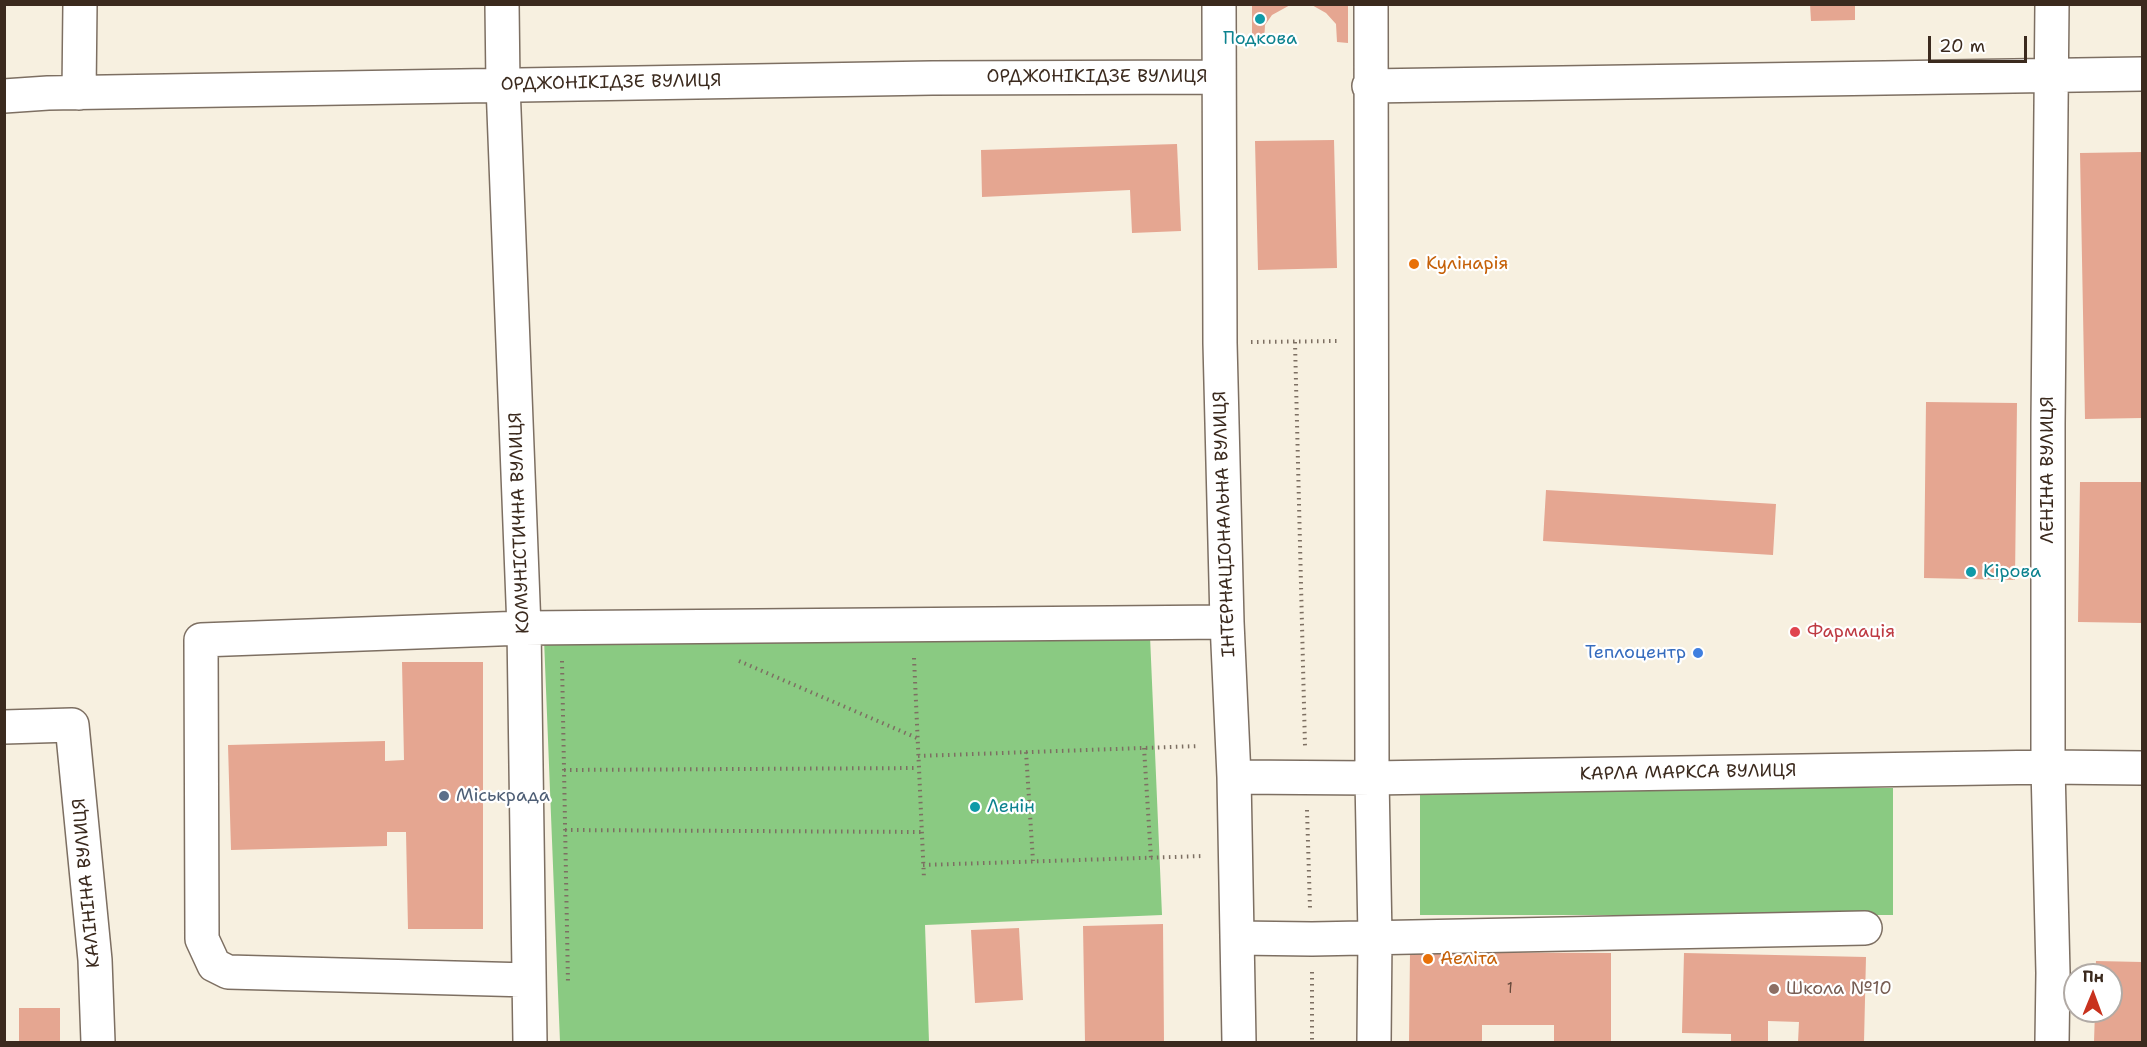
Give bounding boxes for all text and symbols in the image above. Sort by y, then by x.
marker: Подкова [1253,12,1267,26]
scale bar [1931,24,2030,62]
place label: Подкова [1223,28,1297,50]
text: 20 m [1939,34,1985,58]
street label: ОРДЖОНІКІДЗЕ ВУЛИЦЯ [987,66,1207,88]
street label: ОРДЖОНІКІДЗЕ ВУЛИЦЯ [500,70,722,96]
place label: Кулінарія [1426,253,1508,275]
marker: Кулінарія [1407,257,1421,271]
street label: ІНТЕРНАЦІОНАЛЬНА ВУЛИЦЯ [1210,390,1240,658]
street label: ЛЕНІНА ВУЛИЦЯ [2037,396,2059,544]
street label: КОМУНІСТИЧНА ВУЛИЦЯ [505,412,535,634]
place label: Кірова [1983,561,2041,583]
marker: Кірова [1964,565,1978,579]
place label: Фармація [1807,621,1895,643]
marker: Фармація [1788,625,1802,639]
place label: Теплоцентр [1585,642,1686,664]
marker: Теплоцентр [1691,646,1705,660]
street label: КАРЛА МАРКСА ВУЛИЦЯ [1579,760,1797,786]
place label: Міськрада [456,785,550,807]
marker: Міськрада [437,789,451,803]
place label: Ленін [987,796,1035,818]
street label: КАЛІНІНА ВУЛИЦЯ [69,797,105,969]
marker: Ленін [968,800,982,814]
place label: Аеліта [1440,948,1497,970]
marker: Аеліта [1421,952,1435,966]
north arrow [2063,963,2123,1023]
text: Пн [2083,966,2104,987]
place label: Школа №10 [1786,978,1892,1000]
house number: 1 [1507,980,1513,998]
marker: Школа №10 [1767,982,1781,996]

